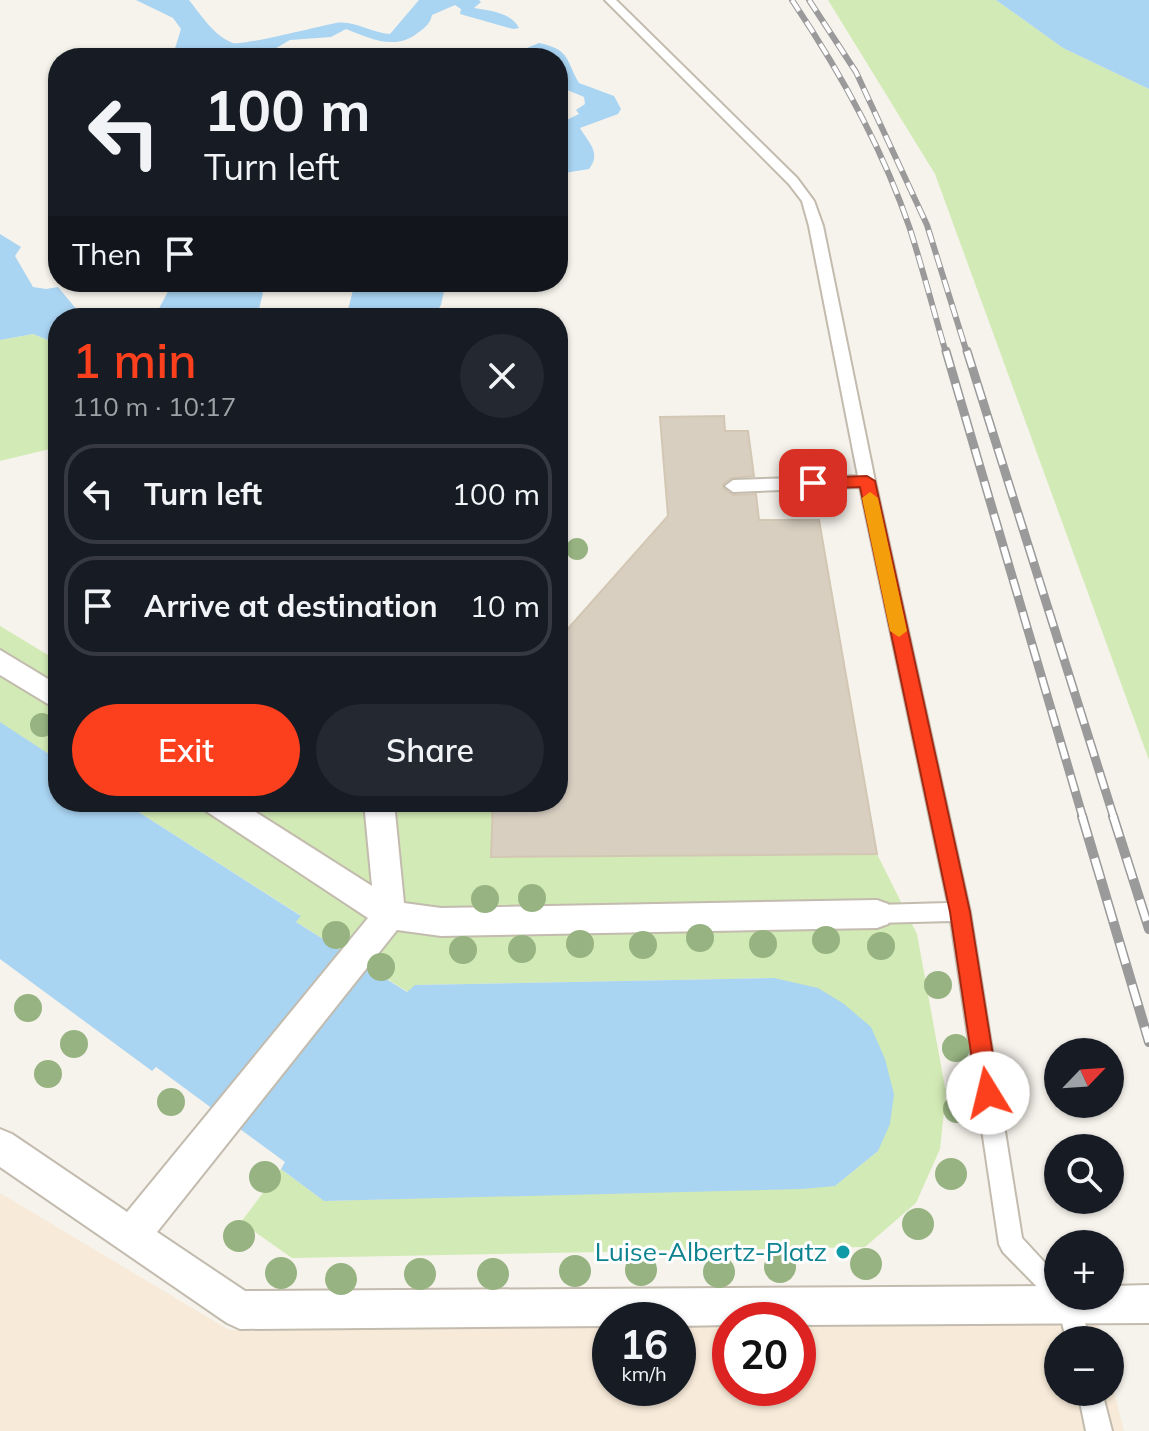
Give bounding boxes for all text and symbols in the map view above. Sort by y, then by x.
text: 100 m [204,75,371,145]
icon: left [72,80,176,184]
text: Turn left [204,144,340,189]
icon: arrive [158,232,202,276]
text: Then [72,235,142,273]
text: 1 min [72,330,197,390]
button: close [460,334,544,418]
text: 110 m · 10:17 [72,390,236,423]
pin [779,449,847,517]
icon: arrive [791,461,835,505]
icon: left [76,472,120,516]
text: Turn left [144,475,262,513]
text: 100 m [452,475,540,513]
icon: arrive [76,584,120,628]
text: Arrive at destination [144,587,438,625]
text: 10 m [470,587,540,625]
button: Exit [72,704,300,796]
button: Share [316,704,544,796]
north arrow [1044,1038,1124,1118]
map controls [1044,1038,1124,1406]
position arrow [946,1051,1030,1135]
button: search [1044,1134,1124,1214]
button: + [1044,1230,1124,1310]
place label: Luise-Albertz-Platz [595,1235,827,1268]
marker: Luise-Albertz-Platz [834,1243,852,1261]
speed limit sign: 20 [712,1302,816,1406]
text: 16 [620,1319,668,1369]
button: − [1044,1326,1124,1406]
text: km/h [621,1361,667,1386]

